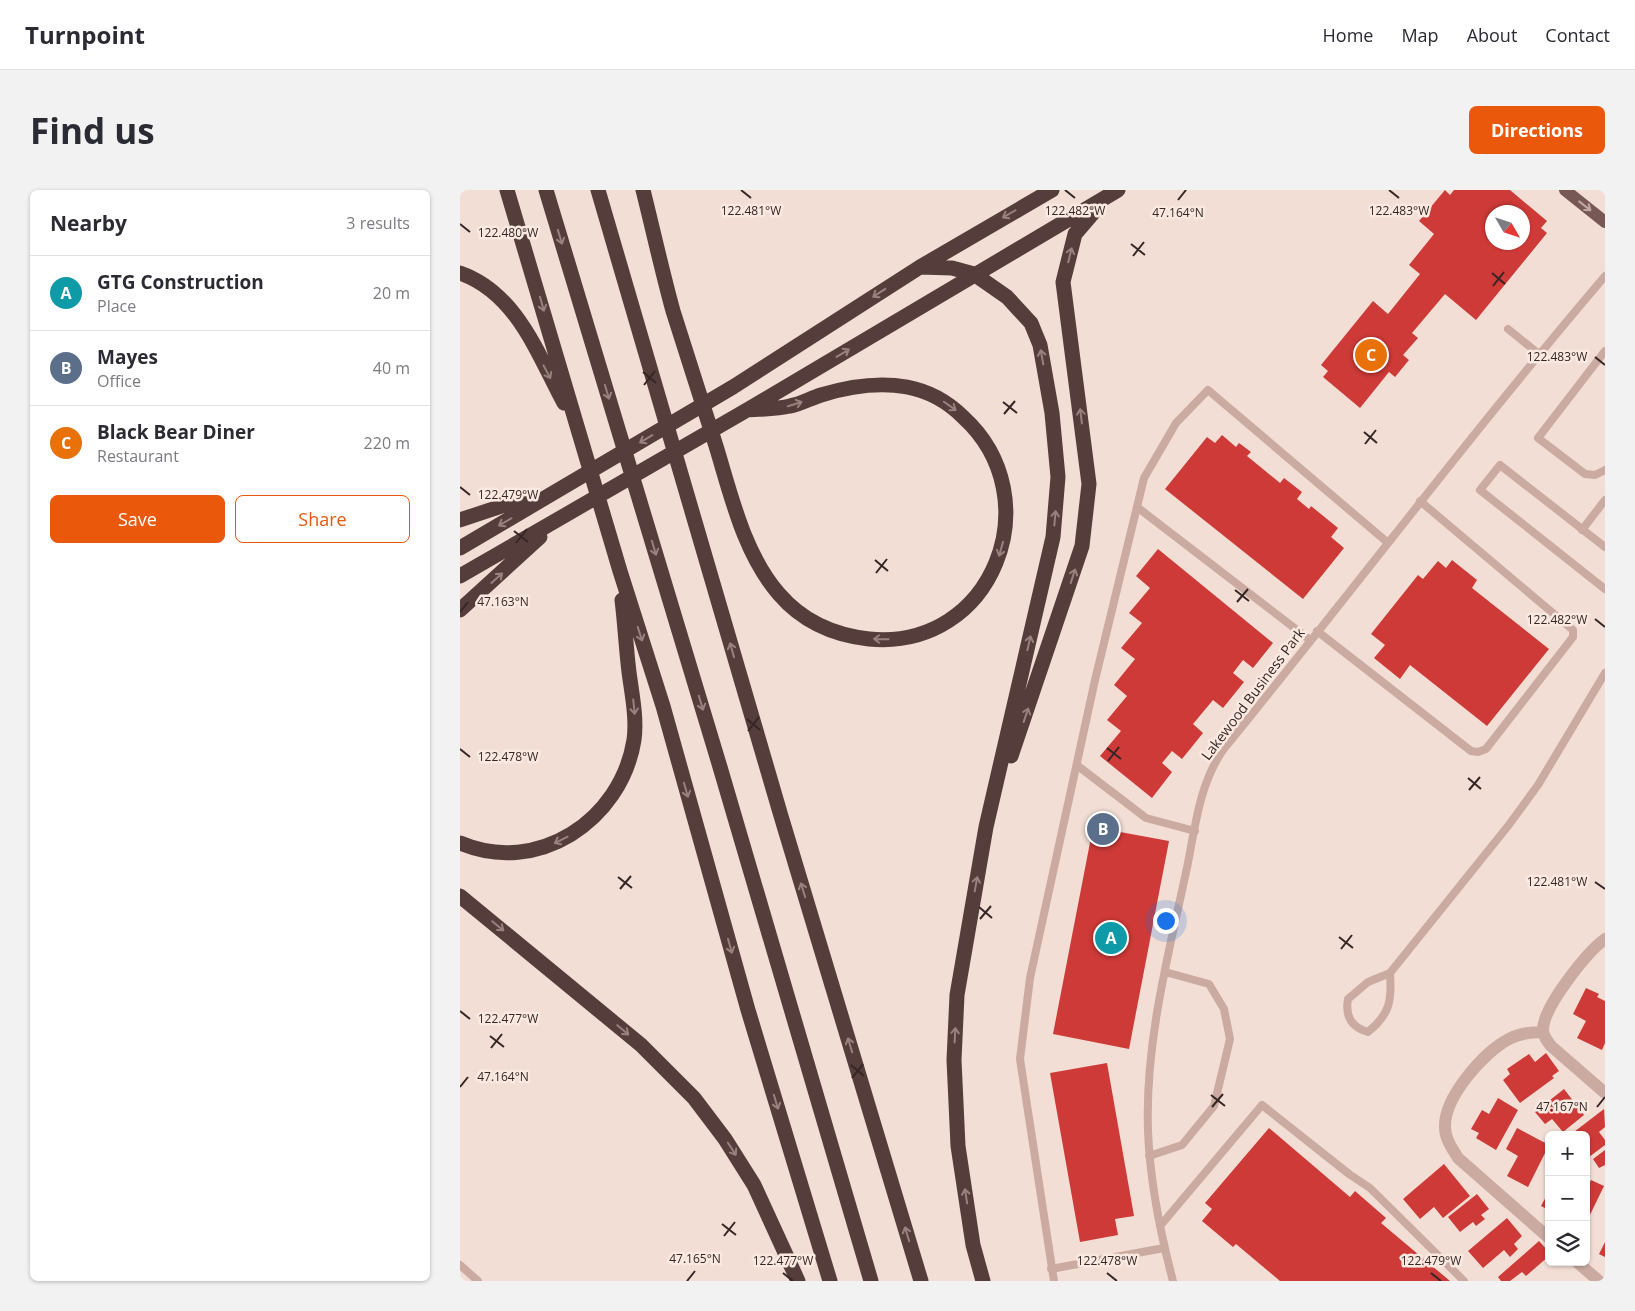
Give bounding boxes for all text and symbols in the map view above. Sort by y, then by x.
text: Turnpoint [25,18,145,51]
text: Home [1323,23,1373,47]
text: Map [1401,23,1439,47]
text: About [1467,23,1517,47]
text: Contact [1545,23,1610,47]
button: Directions [1469,106,1605,154]
text: Find us [30,107,155,154]
one-way arrow [1578,201,1592,211]
text: 122.481°W [721,202,781,219]
text: 122.482°W [1045,202,1105,219]
text: 122.483°W [1369,202,1429,219]
text: 47.164°N [1152,204,1204,221]
north arrow [1485,205,1530,250]
text: Nearby [50,209,127,237]
one-way arrow [1003,210,1017,220]
text: 3 results [346,212,410,234]
text: 122.480°W [478,224,538,241]
one-way arrow [555,228,565,244]
one-way arrow [1065,248,1075,264]
text: GTG Construction [97,269,264,295]
text: A [60,282,72,304]
text: 20 m [373,282,410,304]
one-way arrow [872,288,886,298]
text: Place [97,295,136,317]
one-way arrow [537,295,547,311]
pin: C [1355,336,1387,374]
text: Mayes [97,344,158,370]
one-way arrow [836,347,850,357]
text: 122.483°W [1527,348,1587,365]
one-way arrow [1037,349,1047,365]
text: B [61,357,71,379]
text: 40 m [373,357,410,379]
one-way arrow [543,365,553,379]
text: Office [97,370,141,392]
one-way arrow [602,384,612,400]
one-way arrow [787,398,803,408]
one-way arrow [943,401,957,411]
one-way arrow [1076,408,1086,424]
text: Black Bear Diner [97,419,255,445]
text: C [61,432,71,454]
text: 220 m [364,432,410,454]
one-way arrow [640,435,654,445]
text: Restaurant [97,445,179,467]
text: 122.479°W [478,486,538,503]
button: Save [50,495,225,543]
button: Share [235,495,410,543]
one-way arrow [1050,510,1059,526]
one-way arrow [499,518,513,528]
one-way arrow [649,539,659,555]
one-way arrow [996,541,1006,557]
one-way arrow [1069,569,1078,584]
one-way arrow [490,572,503,583]
text: 47.163°N [477,593,529,610]
text: 122.482°W [1527,611,1587,628]
street label: Lakewood Business Park [1197,623,1309,764]
one-way arrow [636,626,645,641]
one-way arrow [873,634,889,644]
one-way arrow [1025,635,1034,651]
one-way arrow [727,642,736,658]
one-way arrow [696,695,706,711]
one-way arrow [629,698,638,714]
one-way arrow [1022,707,1031,723]
text: 122.478°W [478,748,538,765]
one-way arrow [682,781,692,797]
pin: B [1087,810,1119,848]
one-way arrow [554,836,569,845]
text: 122.481°W [1527,873,1587,890]
one-way arrow [971,876,981,892]
one-way arrow [797,882,807,898]
your location [1153,908,1179,934]
pin: A [1095,919,1127,957]
one-way arrow [491,921,504,932]
one-way arrow [726,938,736,954]
text: 122.477°W [478,1010,538,1027]
one-way arrow [617,1024,630,1035]
one-way arrow [950,1027,960,1043]
one-way arrow [844,1038,854,1054]
text: 47.164°N [477,1068,529,1085]
one-way arrow [771,1094,781,1110]
text: 47.167°N [1536,1098,1588,1115]
map controls [1545,1131,1590,1266]
button: + [1545,1131,1590,1176]
one-way arrow [727,1142,737,1156]
button: − [1545,1176,1590,1221]
one-way arrow [960,1189,970,1205]
button: layers [1545,1221,1590,1266]
one-way arrow [901,1227,911,1243]
text: 47.165°N [669,1250,721,1267]
text: 122.477°W [753,1252,813,1269]
text: 122.478°W [1077,1252,1137,1269]
text: 122.479°W [1401,1252,1461,1269]

